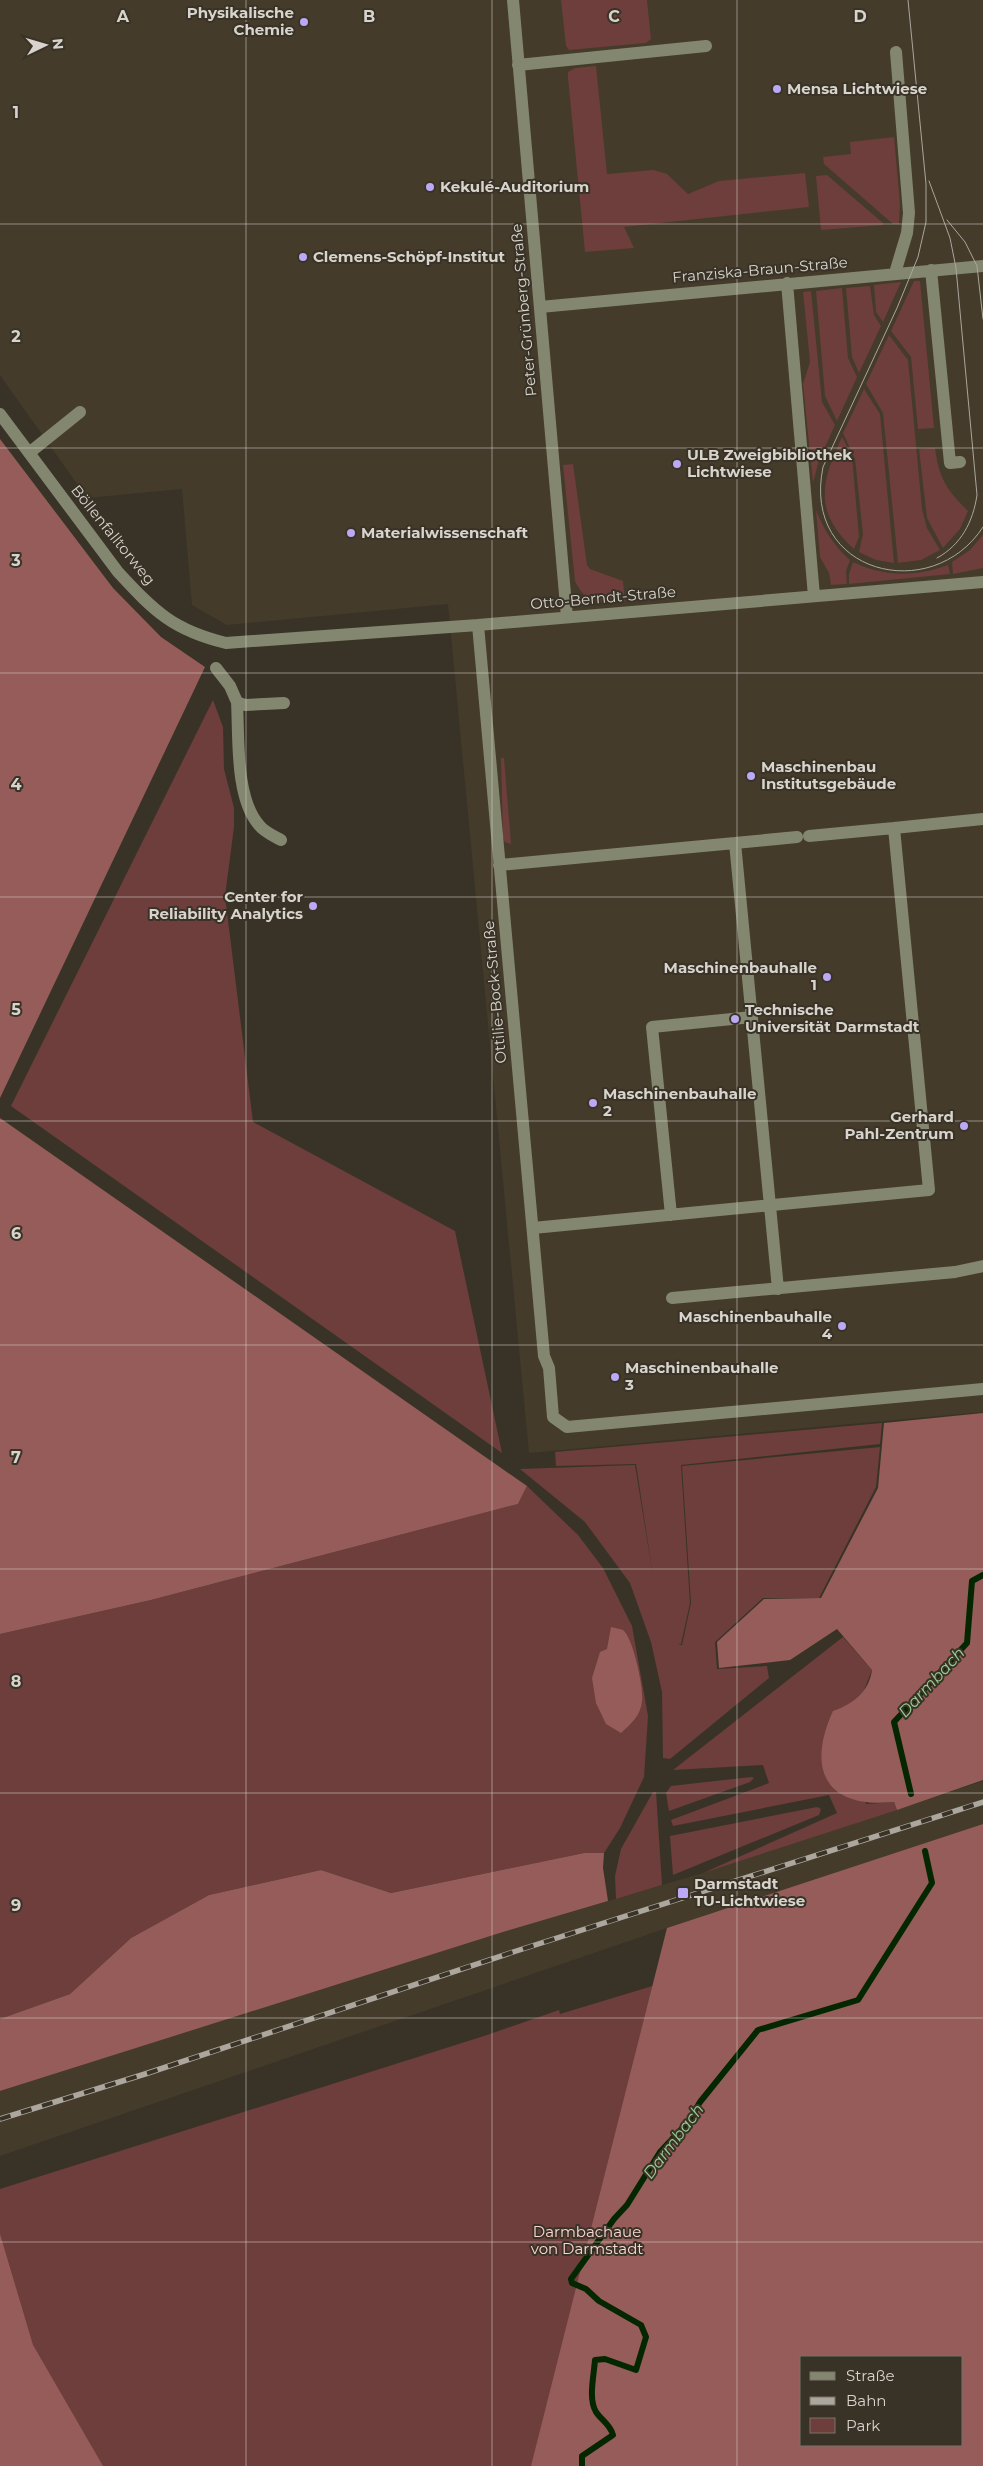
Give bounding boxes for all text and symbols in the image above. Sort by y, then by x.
place label: Physikalische Chemie [187,3,294,39]
text: A [116,7,130,26]
text: B [363,7,375,26]
text: C [608,7,620,26]
text: D [853,7,867,26]
marker: Physikalische Chemie [298,16,310,28]
north arrow [20,20,70,70]
text: N [48,37,67,50]
place label: Mensa Lichtwiese [787,79,927,98]
marker: Mensa Lichtwiese [771,83,783,95]
text: 1 [13,103,19,122]
place label: Kekulé-Auditorium [440,177,589,196]
marker: Kekulé-Auditorium [424,181,436,193]
street label: Peter-Grünberg-Straße [506,223,541,397]
place label: Clemens-Schöpf-Institut [313,247,506,266]
marker: Clemens-Schöpf-Institut [297,251,309,263]
street label: Franziska-Braun-Straße [671,252,848,287]
text: 2 [11,327,21,346]
place label: ULB Zweigbibliothek Lichtwiese [687,445,852,481]
marker: ULB Zweigbibliothek Lichtwiese [671,458,683,470]
street label: Böllenfalltorweg [67,481,160,589]
place label: Materialwissenschaft [361,523,529,542]
marker: Materialwissenschaft [345,527,357,539]
text: 3 [10,551,21,570]
street label: Otto-Berndt-Straße [529,582,677,613]
place label: Maschinenbau Institutsgebäude [761,757,896,793]
marker: Maschinenbau Institutsgebäude [745,770,757,782]
text: 4 [10,775,22,794]
place label: Center for Reliability Analytics [148,887,304,923]
marker: Center for Reliability Analytics [307,900,319,912]
street label: Ottilie-Bock-Straße [479,920,510,1064]
place label: Maschinenbauhalle 1 [664,958,817,994]
marker: Maschinenbauhalle 1 [821,971,833,983]
text: 5 [11,1000,21,1019]
place label: Technische Universität Darmstadt [745,1000,920,1036]
marker: Technische Universität Darmstadt [729,1013,741,1025]
place label: Maschinenbauhalle 2 [603,1084,756,1120]
marker: Maschinenbauhalle 2 [587,1097,599,1109]
place label: Gerhard Pahl-Zentrum [844,1107,954,1143]
marker: Gerhard Pahl-Zentrum [958,1120,970,1132]
text: 6 [11,1224,21,1243]
place label: Maschinenbauhalle 4 [679,1307,833,1343]
marker: Maschinenbauhalle 4 [836,1320,848,1332]
place label: Maschinenbauhalle 3 [624,1358,778,1394]
marker: Maschinenbauhalle 3 [609,1371,621,1383]
text: 7 [11,1448,21,1467]
water label: Darmbach [894,1643,969,1721]
text: 8 [11,1672,21,1691]
place label: Darmstadt TU-Lichtwiese [694,1874,805,1910]
marker: Darmstadt TU-Lichtwiese [676,1886,690,1900]
text: 9 [11,1896,21,1915]
water label: Darmbach [639,2100,708,2182]
park label: Darmbachaue von Darmstadt [531,2222,643,2258]
legend [800,2356,963,2446]
text: Straße [846,2366,895,2385]
text: Bahn [846,2391,886,2410]
text: Park [846,2416,880,2435]

